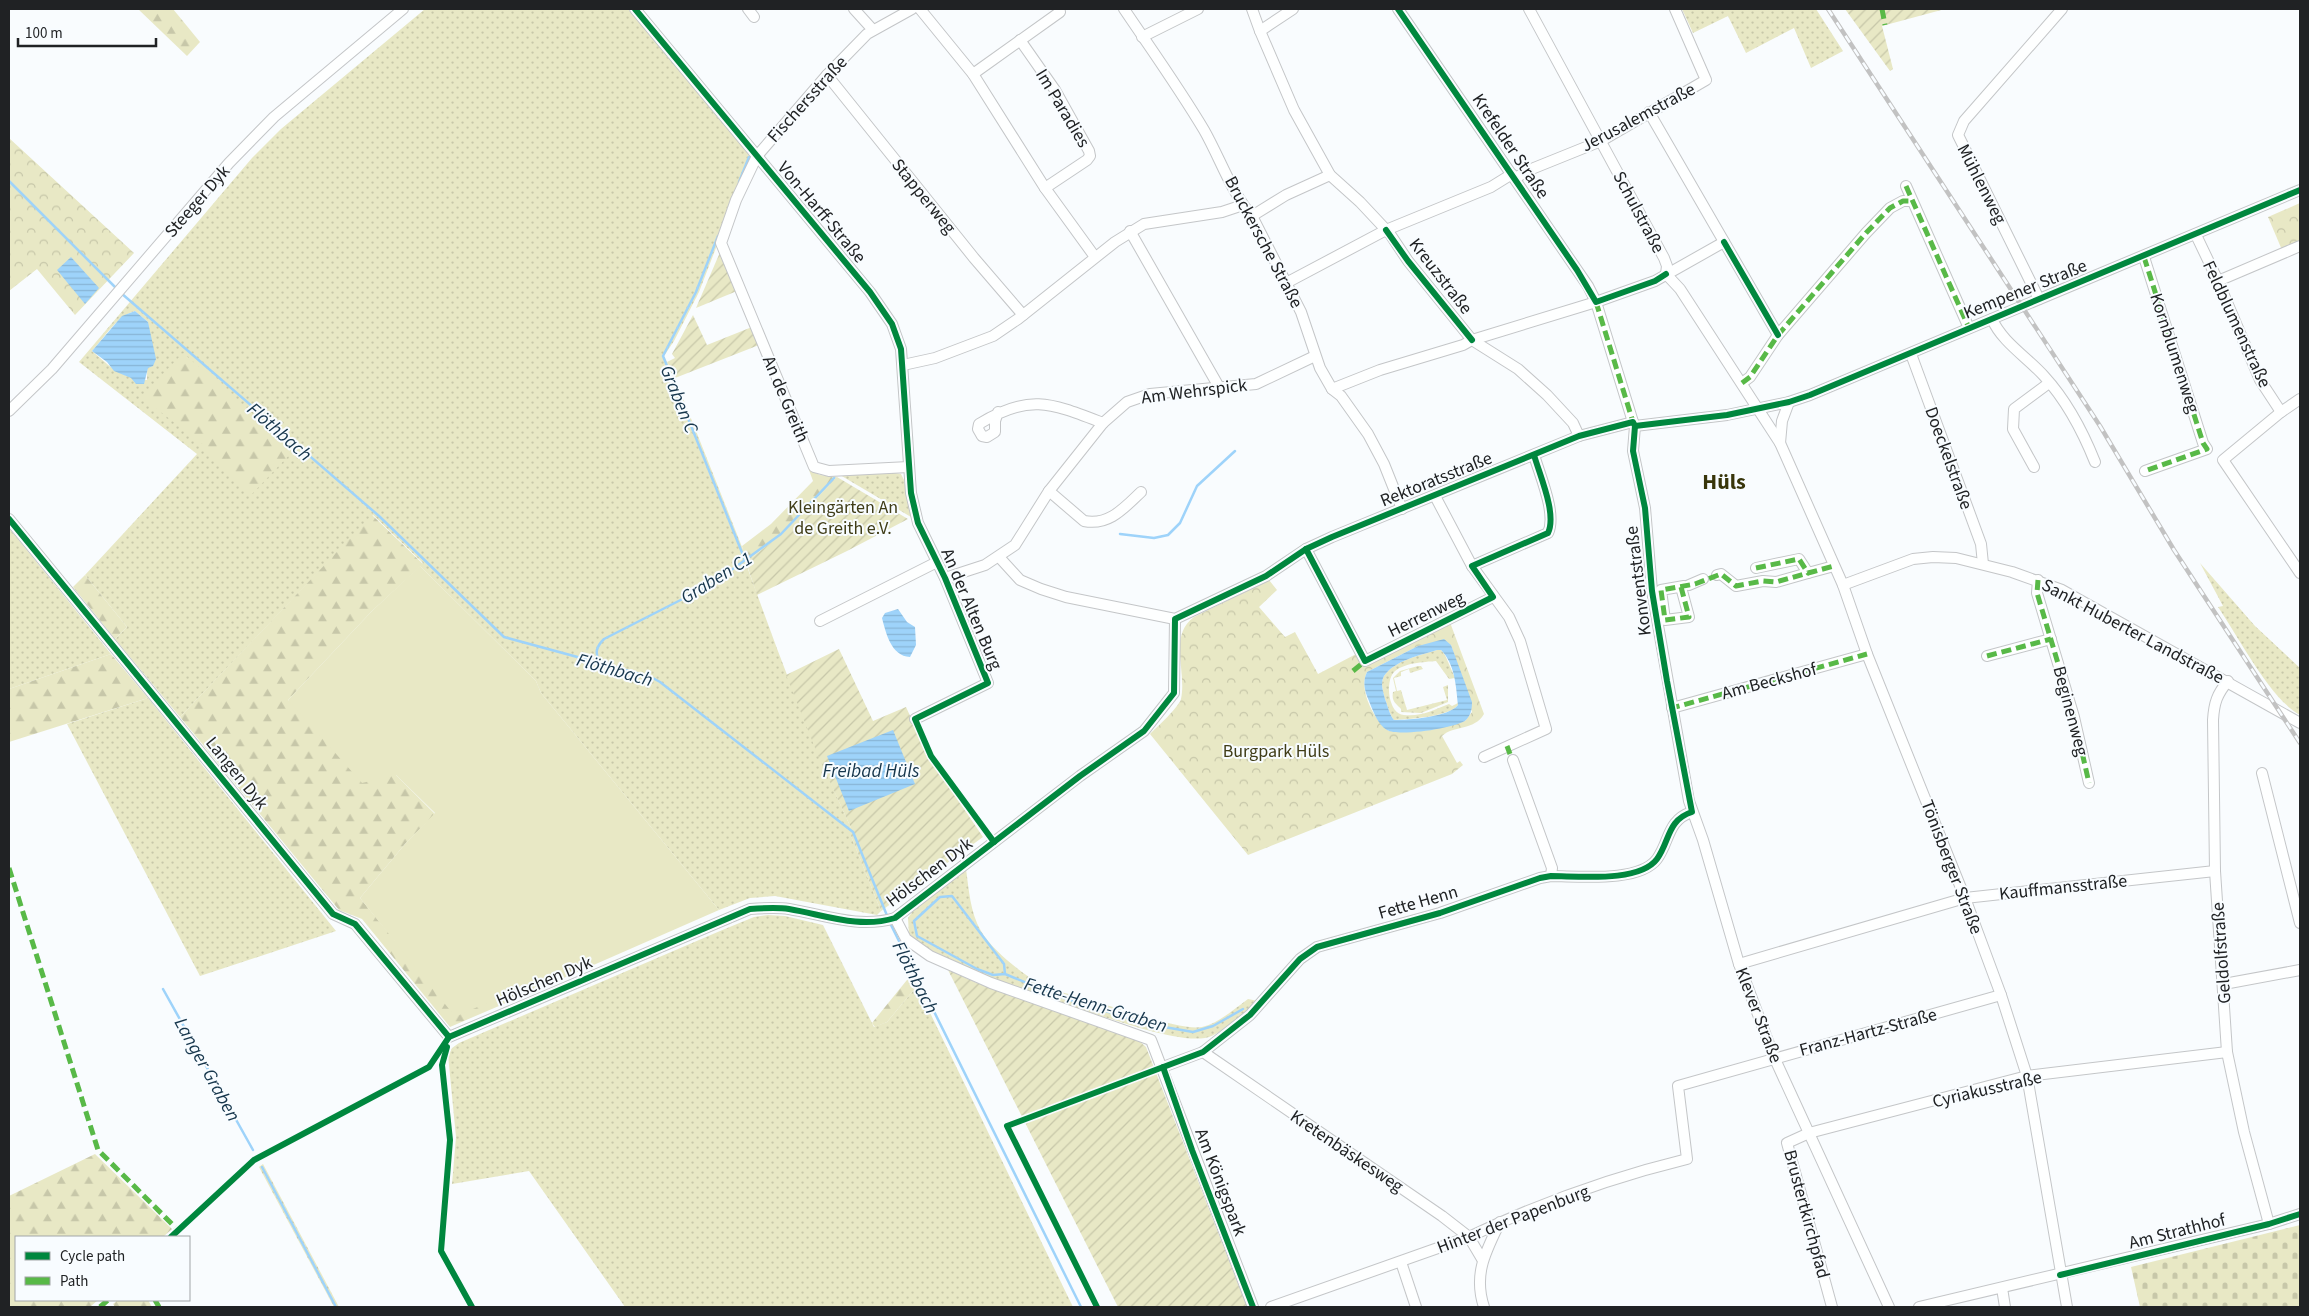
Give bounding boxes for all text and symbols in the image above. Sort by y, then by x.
scale bar [18,15,155,47]
text: 100 m [25,23,63,44]
street label: Fischersstraße [762,50,853,148]
street label: Im Paradies [1029,64,1096,152]
street label: Jerusalemstraße [1577,77,1700,158]
street label: Krefelder Straße [1466,89,1555,204]
street label: Mühlenweg [1951,140,2012,229]
street label: Stapperweg [886,153,962,239]
street label: Von-Harff-Straße [772,156,872,269]
street label: Steeger Dyk [159,160,236,243]
street label: Schulstraße [1607,167,1671,258]
street label: Bruckersche Straße [1218,172,1309,313]
street label: Kreuzstraße [1403,233,1478,320]
street label: Kempener Straße [1960,253,2091,326]
street label: Feldblumenstraße [2196,257,2277,392]
street label: Kornblumenweg [2143,290,2206,416]
street label: An de Greith [756,352,815,446]
water label: Graben C [653,361,705,438]
street label: Am Wehrspick [1140,373,1248,410]
water label: Flöthbach [241,396,317,468]
street label: Doeckelstraße [1918,403,1979,513]
street label: Rektoratsstraße [1376,446,1496,513]
district label: Hüls [1702,466,1746,498]
park label: Kleingärten An de Greith e.V. [788,495,898,541]
street label: Konventstraße [1619,525,1658,637]
street label: An der Alten Burg [935,544,1008,674]
water label: Graben C1 [676,546,758,611]
street label: Sankt Huberter Landstraße [2037,573,2228,690]
street label: Herrenweg [1384,585,1469,644]
water label: Flöthbach [573,647,656,694]
street label: Am Beckshof [1719,657,1820,706]
street label: Beginenweg [2047,663,2095,759]
street label: Langen Dyk [199,732,274,815]
park label: Burgpark Hüls [1223,739,1329,764]
water label: Freibad Hüls [823,758,920,785]
street label: Tönisberger Straße [1914,796,1989,938]
street label: Hölschen Dyk [881,832,978,913]
street label: Kauffmansstraße [1998,868,2128,907]
street label: Fette Henn [1375,879,1461,926]
street label: Geldolfstraße [2205,901,2238,1005]
water label: Flöthbach [885,937,944,1019]
street label: Hölschen Dyk [492,950,596,1013]
street label: Klever Straße [1729,964,1788,1067]
water label: Fette-Henn-Graben [1021,971,1170,1040]
street label: Franz-Hartz-Straße [1797,1002,1940,1063]
water label: Langer Graben [167,1013,246,1127]
street label: Cyriakusstraße [1930,1065,2044,1114]
street label: Kretenbäskesweg [1285,1104,1408,1199]
street label: Am Königspark [1189,1125,1253,1240]
street label: Brustertkirchpfad [1777,1147,1836,1281]
street label: Hinter der Papenburg [1433,1179,1593,1260]
street label: Am Strathhof [2126,1207,2229,1256]
legend [15,1236,190,1301]
text: Cycle path [60,1246,125,1267]
text: Path [60,1271,88,1292]

